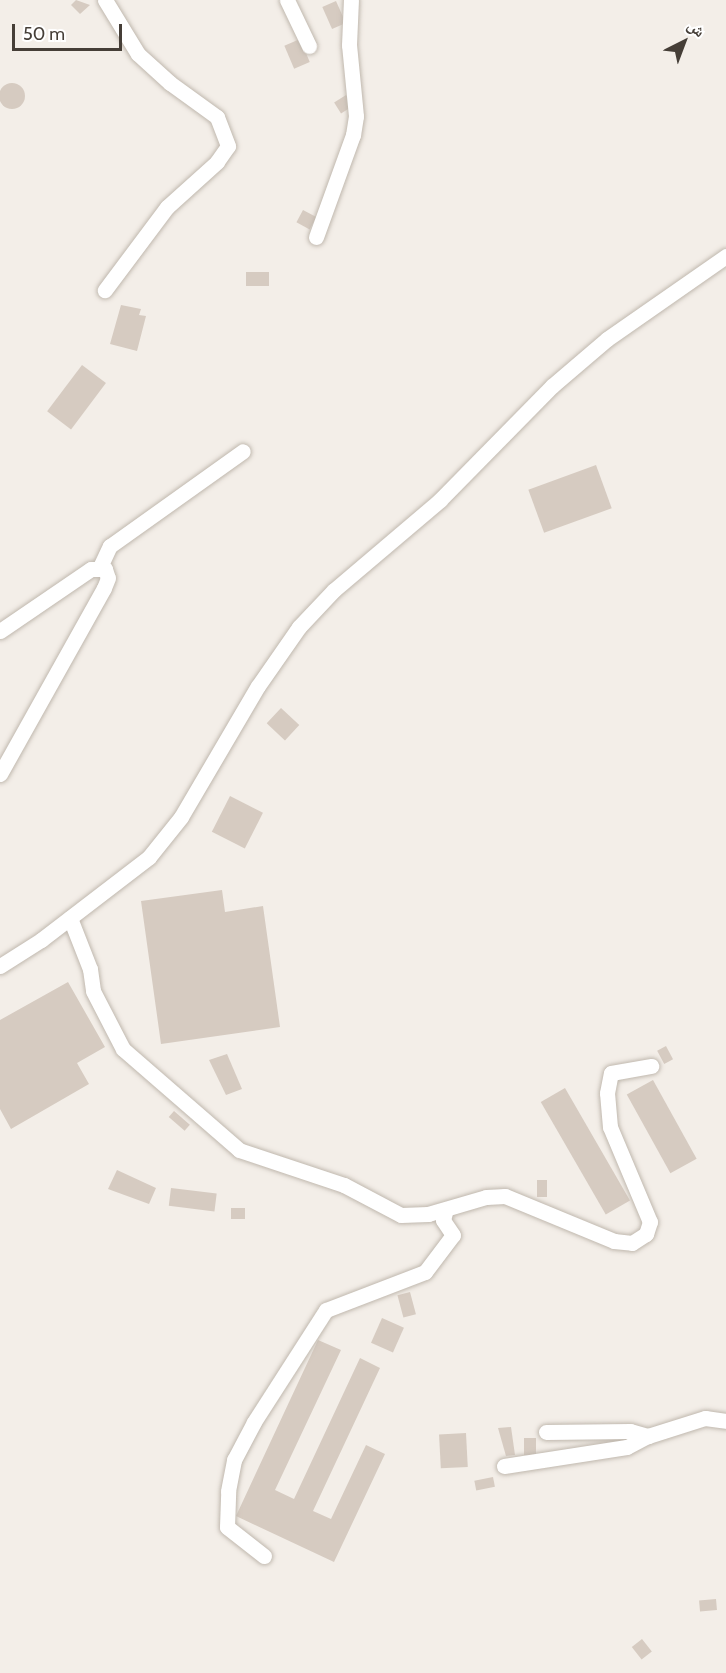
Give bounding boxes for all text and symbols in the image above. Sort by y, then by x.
scale bar [15,12,124,50]
north arrow [654,12,714,72]
text: ش [684,16,709,41]
text: 50 m [23,23,65,45]

